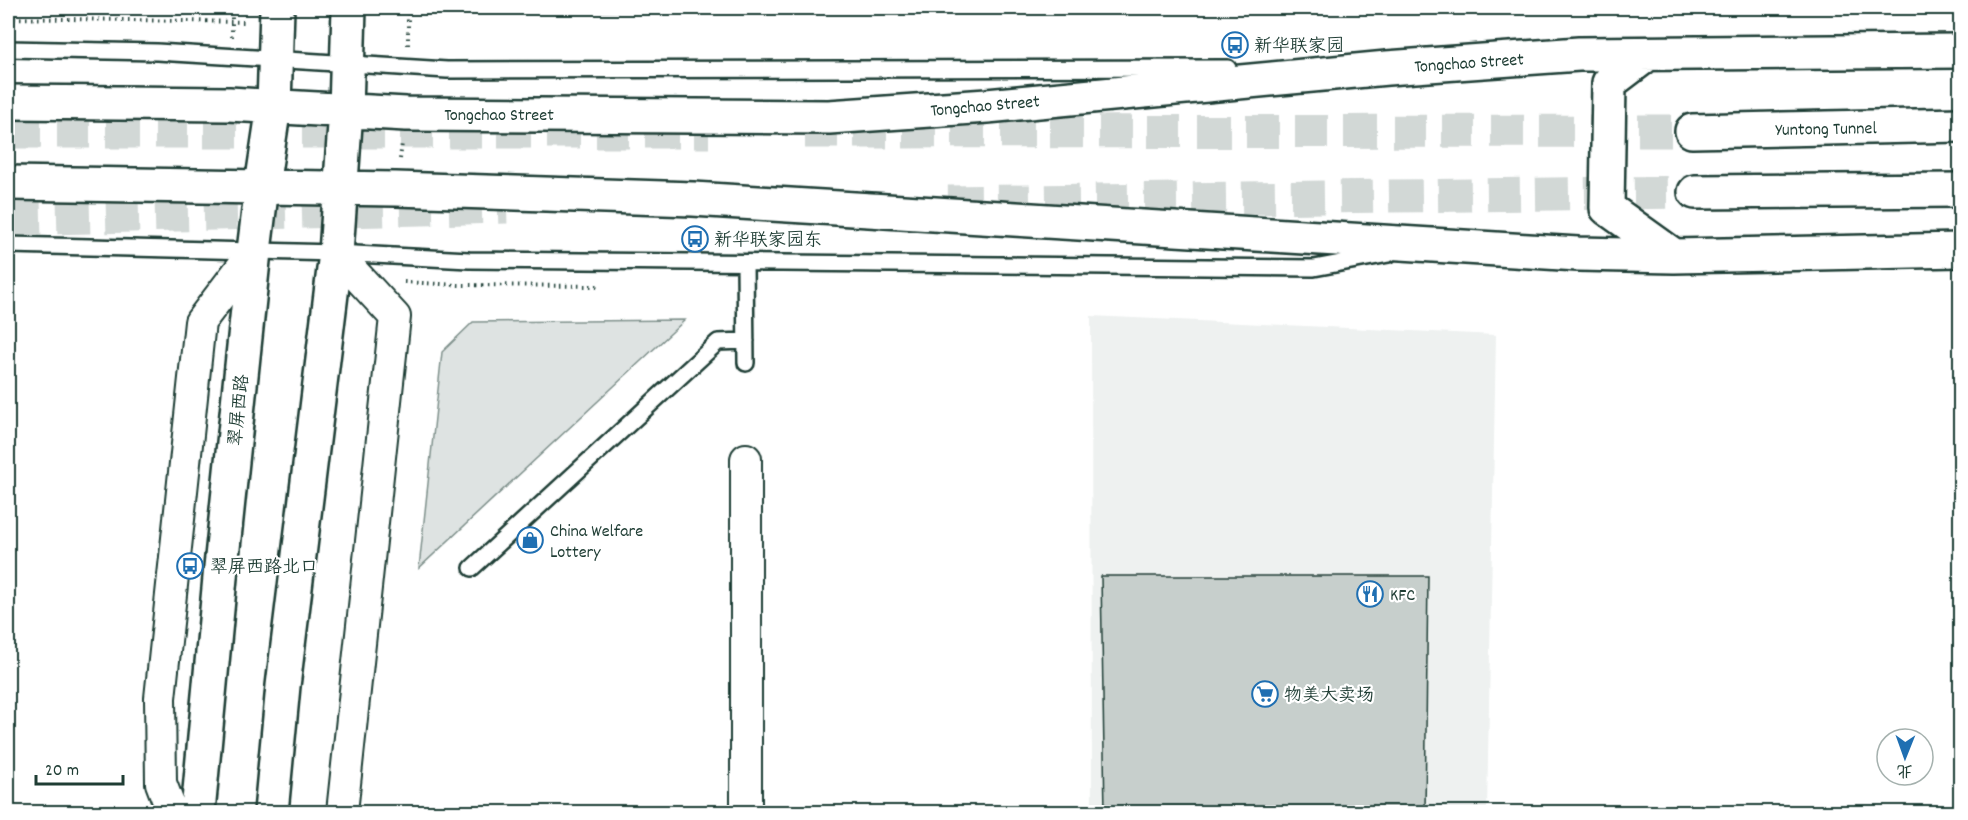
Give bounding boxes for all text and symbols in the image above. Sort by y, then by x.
bus stop icon: 新华联家园 [1220,30,1250,60]
place label: 新华联家园 [1254,35,1344,60]
street label: Tongchao Street [1414,48,1525,81]
street label: Tongchao Street [930,90,1041,125]
street label: Tongchao Street [444,104,554,129]
street label: Yuntong Tunnel [1775,117,1878,144]
bus stop icon: 新华联家园东 [680,224,710,254]
place label: 新华联家园东 [714,229,822,254]
street label: 翠屏西路 [224,373,257,447]
place label: China Welfare Lottery [550,520,643,566]
shop icon: China Welfare Lottery [515,525,545,555]
bus stop icon: 翠屏西路北口 [175,551,205,581]
place label: 翠屏西路北口 [210,556,318,581]
restaurant icon: KFC [1355,579,1385,609]
place label: KFC [1390,584,1415,609]
supermarket icon: 物美大卖场 [1250,679,1280,709]
place label: 物美大卖场 [1284,684,1374,709]
north arrow [1875,727,1935,787]
scale bar [36,748,123,786]
text: 北 [1897,758,1913,781]
text: 20 m [45,759,79,784]

